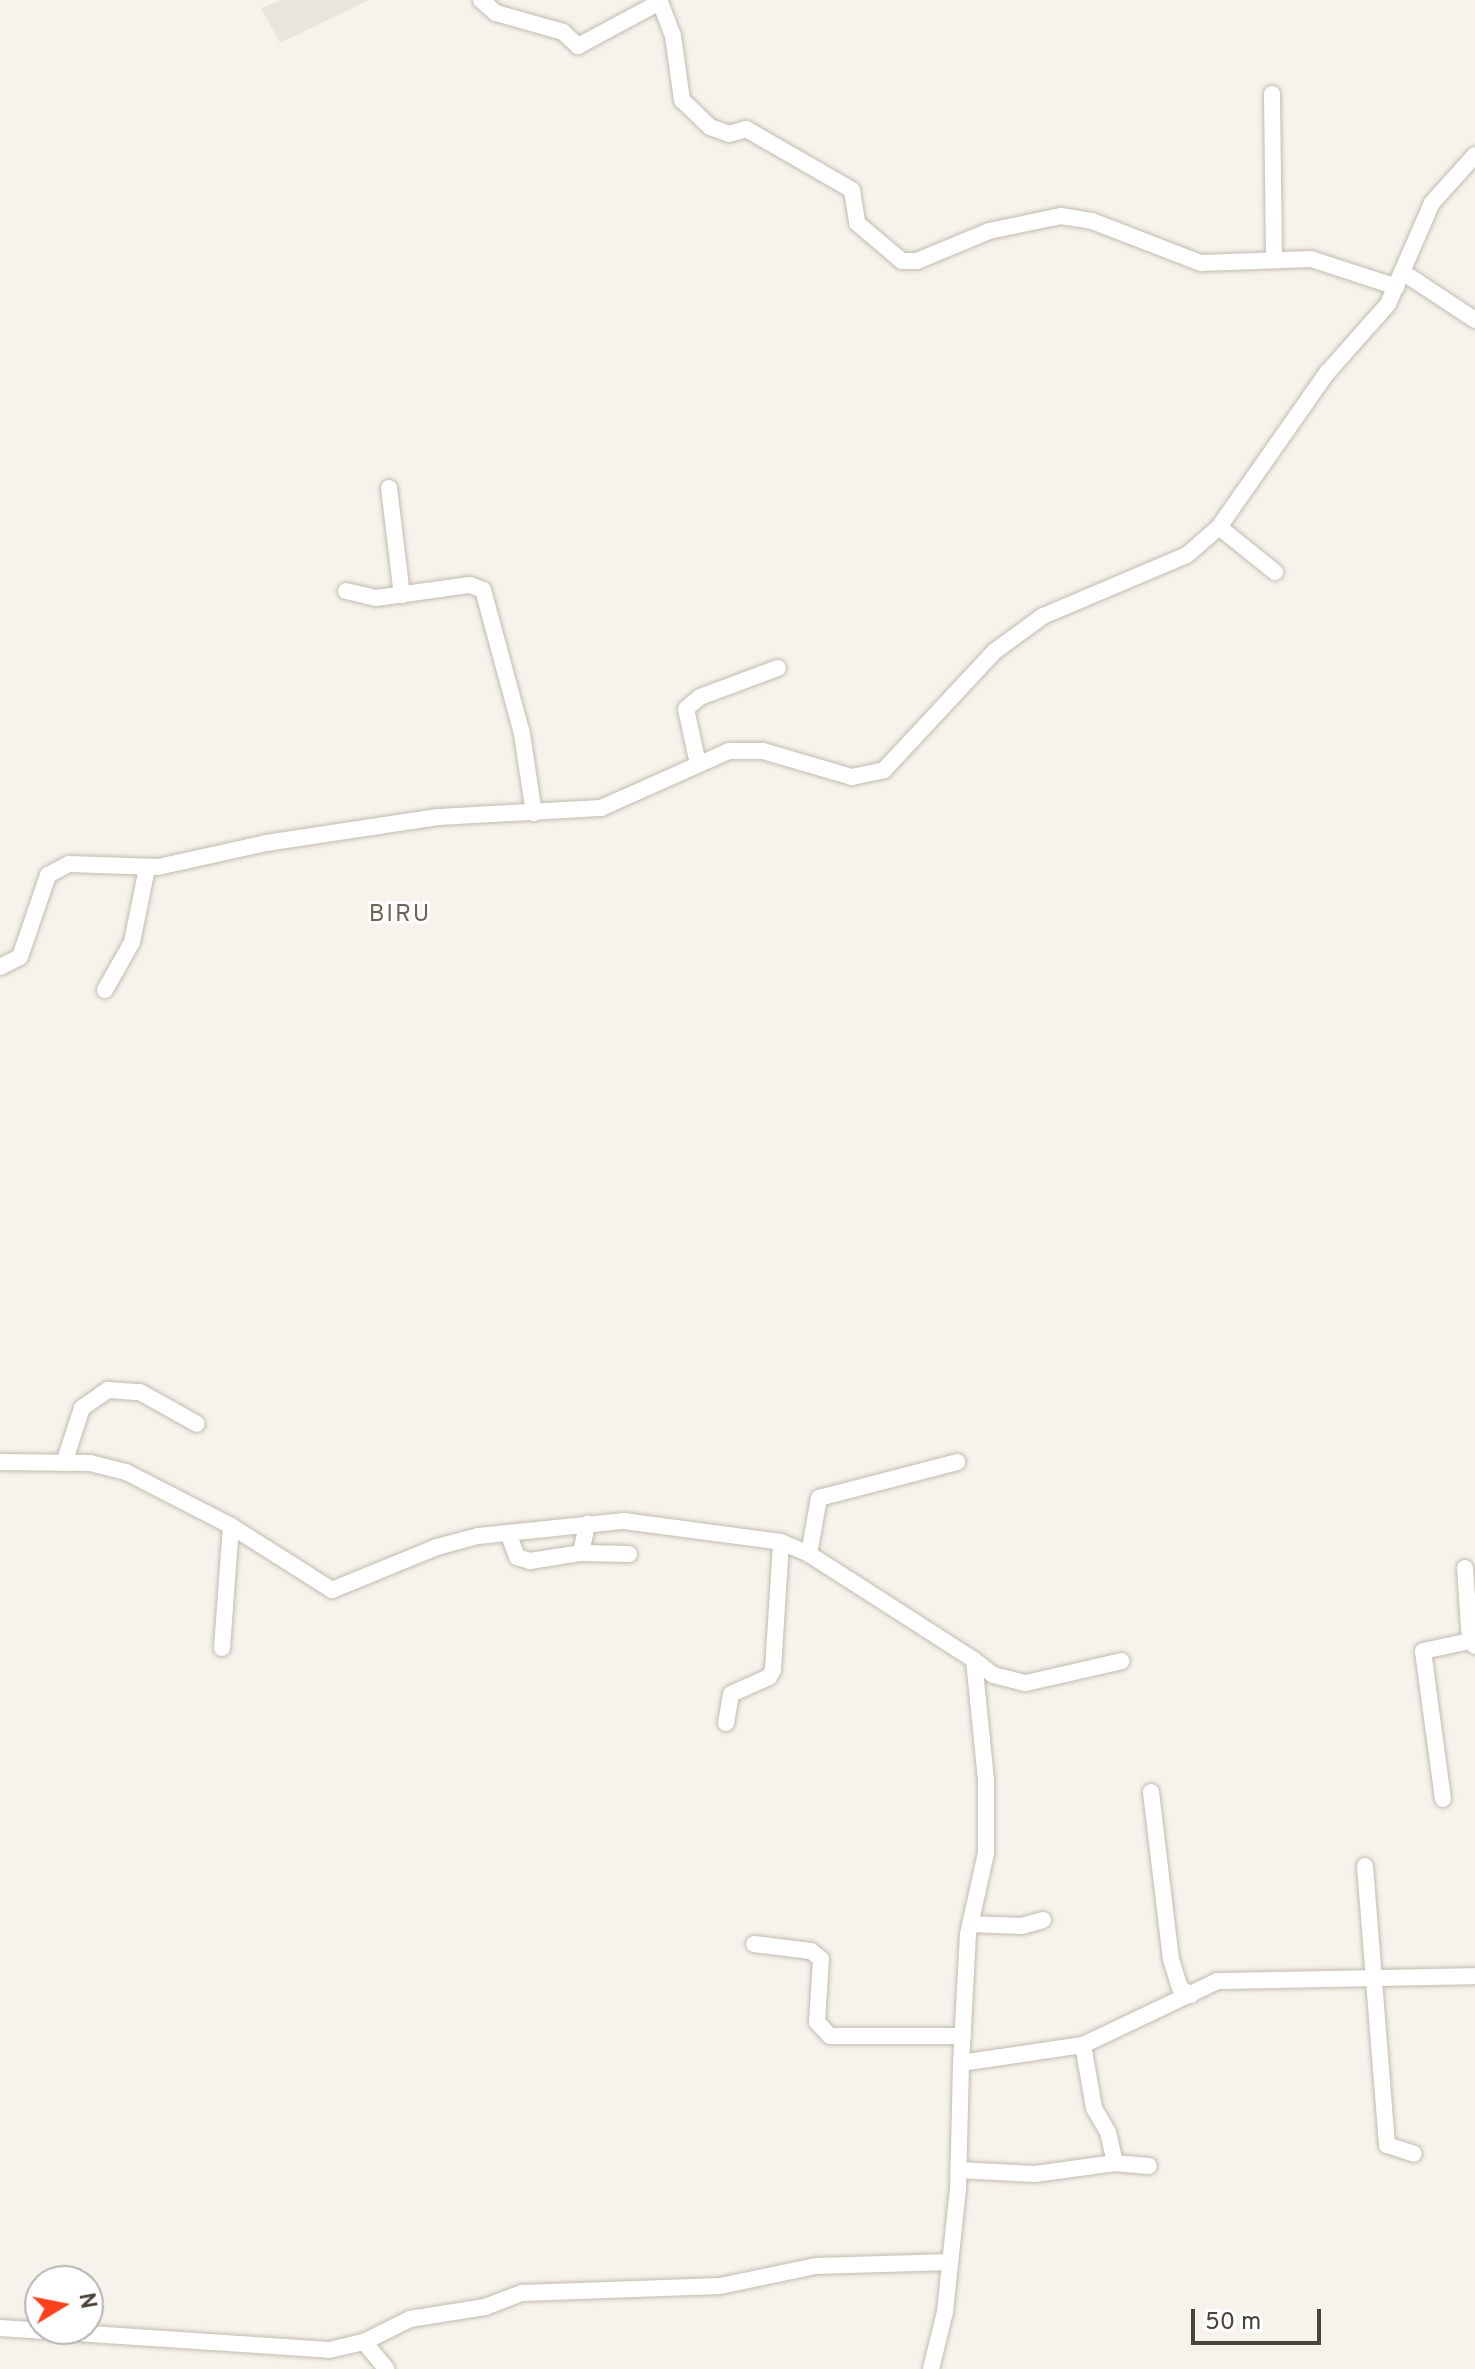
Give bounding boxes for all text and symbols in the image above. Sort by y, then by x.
district label: BIRU [369,902,431,930]
north arrow [24,2265,104,2345]
text: N [71,2291,101,2311]
scale bar [1195,2293,1325,2343]
text: 50 m [1205,2308,1261,2338]

